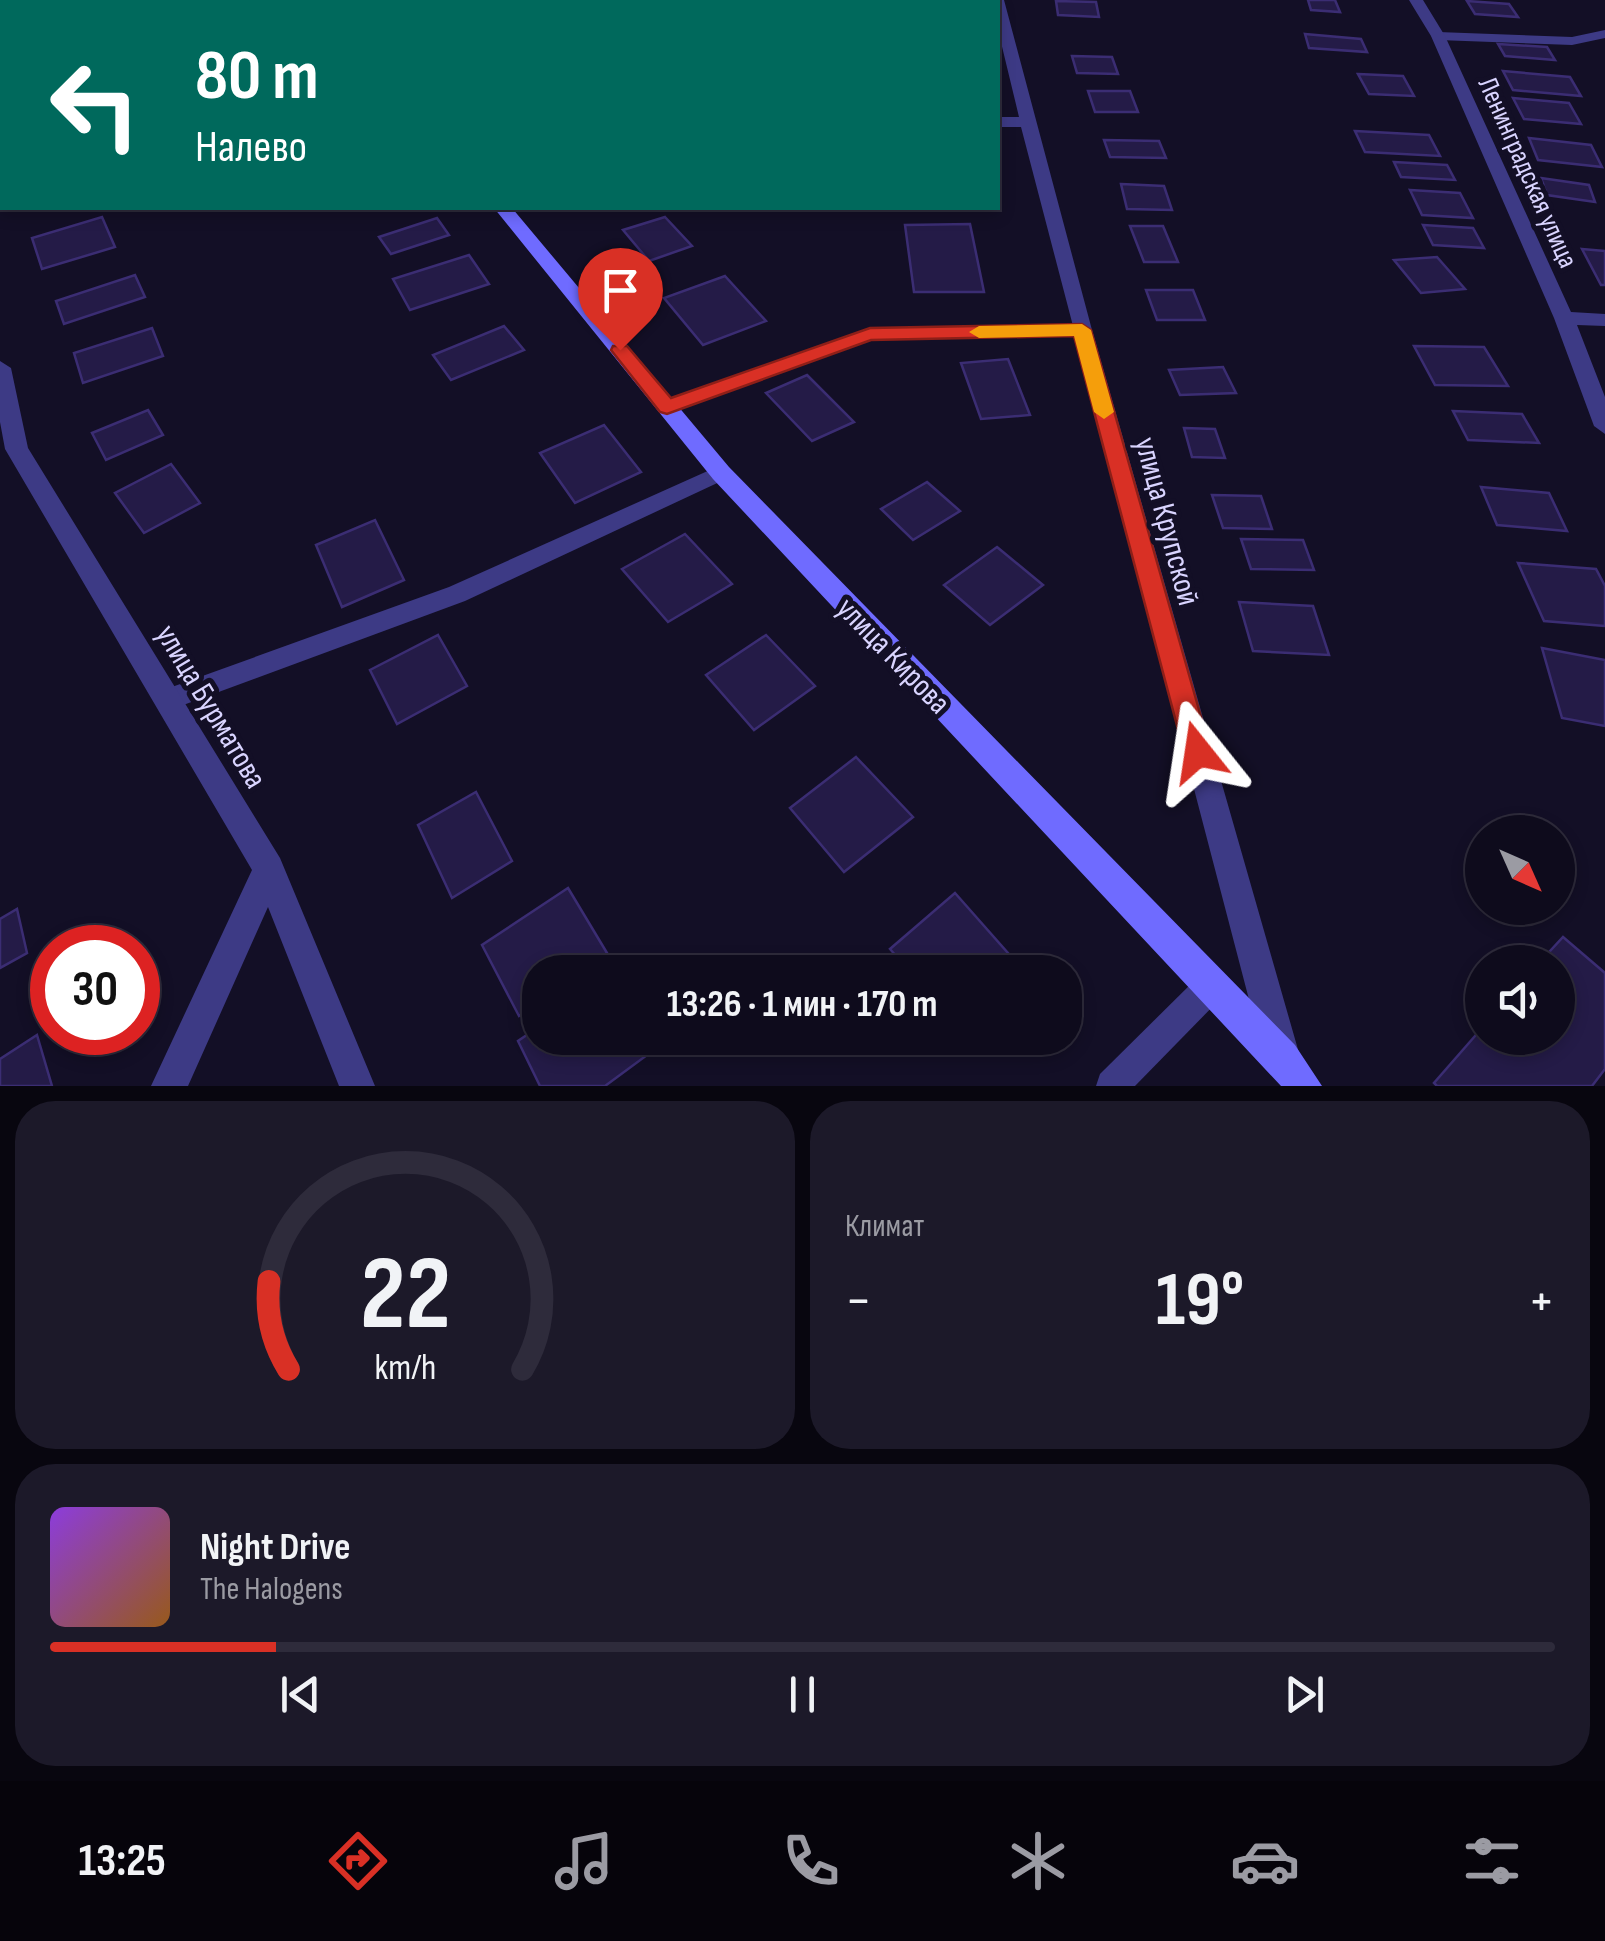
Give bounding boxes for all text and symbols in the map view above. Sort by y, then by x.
text: 80 m [195,35,319,119]
icon: left [30,40,160,170]
street label: Ленинградская улица [1471,72,1584,273]
text: Налево [195,120,307,175]
pin [578,248,663,351]
icon: arrive [593,263,648,318]
street label: улица Крупской [1125,433,1208,610]
street label: улица Кирова [828,590,958,723]
street label: улица Бурматова [147,618,275,796]
position arrow [1146,700,1250,804]
north arrow [1465,815,1575,925]
map controls [1465,815,1575,1055]
speed limit sign: 30 [30,925,160,1055]
button: sound [1465,945,1575,1055]
text: 13:26 · 1 мин · 170 m [667,982,937,1027]
text: Климат [845,1207,924,1246]
text: 22 [359,1233,451,1358]
text: 19° [1156,1256,1244,1347]
text: − [845,1268,872,1335]
text: + [1528,1268,1555,1335]
text: km/h [374,1347,436,1390]
text: Night Drive [200,1525,351,1570]
text: The Halogens [200,1570,343,1609]
icon: previous [273,1667,328,1722]
icon: pause [775,1667,830,1722]
icon: next [1277,1667,1332,1722]
icon: directions [323,1826,393,1896]
icon: music [549,1826,619,1896]
icon: phone [776,1826,846,1896]
icon: climate [1003,1826,1073,1896]
icon: car [1230,1826,1300,1896]
icon: filters [1457,1826,1527,1896]
text: 13:25 [78,1834,166,1889]

